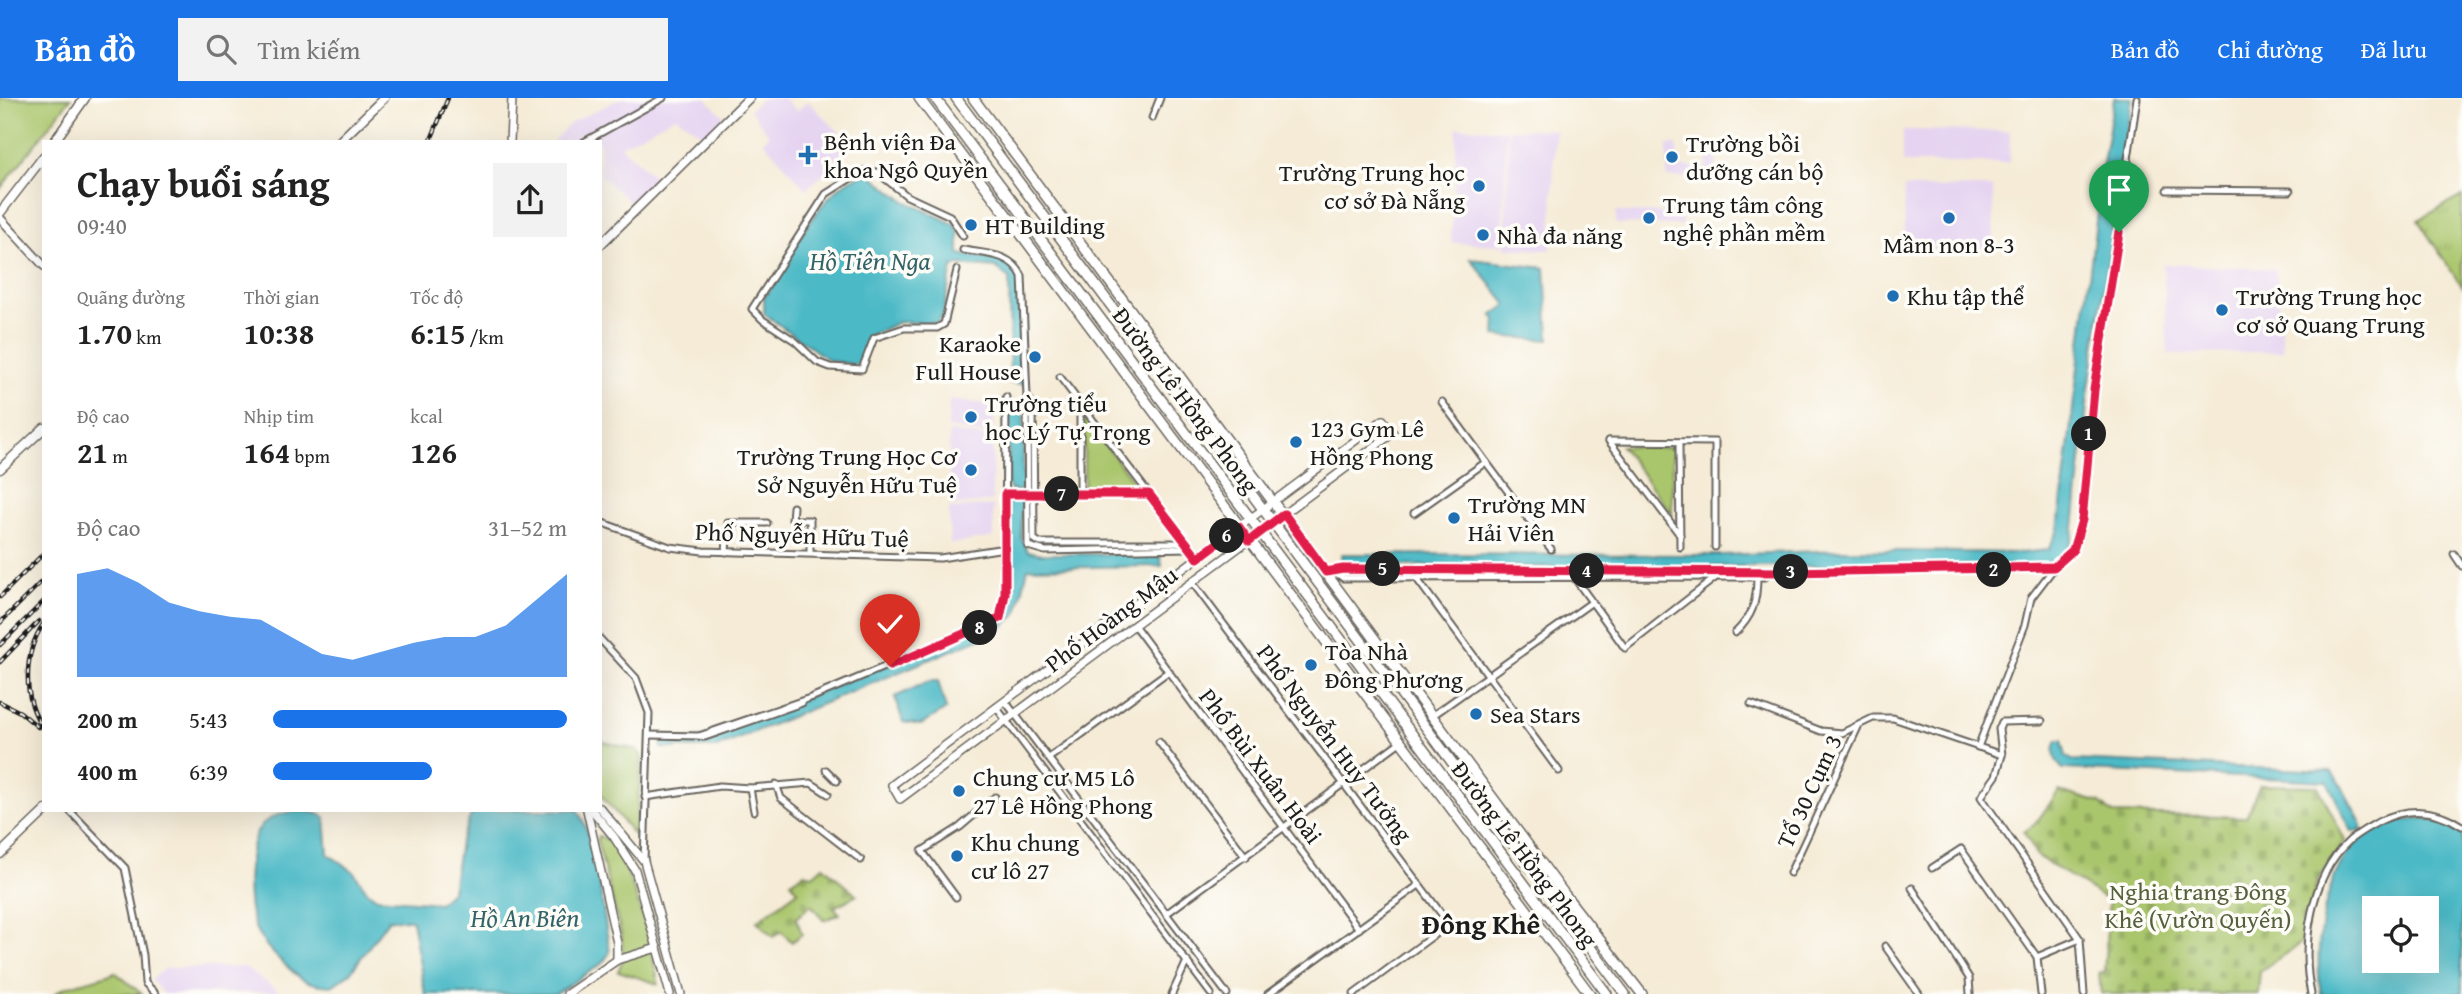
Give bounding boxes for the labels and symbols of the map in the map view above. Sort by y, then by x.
place label: Bệnh viện Đa khoa Ngô Quyền [824,124,988,187]
place label: Trường bồi dưỡng cán bộ [1686,126,1823,189]
marker: Bệnh viện Đa khoa Ngô Quyền [798,145,818,165]
marker: Trường bồi dưỡng cán bộ [1664,149,1680,165]
place label: Trường Trung học cơ sở Đà Nẵng [1279,155,1465,218]
pin [2089,160,2149,232]
marker: Trường Trung học cơ sở Đà Nẵng [1471,178,1487,194]
place label: Trung tâm công nghệ phần mềm [1663,187,1826,250]
place label: HT Building [985,208,1105,243]
marker: Trung tâm công nghệ phần mềm [1641,210,1657,226]
marker: Mầm non 8-3 [1941,210,1957,226]
marker: HT Building [963,217,979,233]
place label: Nhà đa năng [1497,218,1623,253]
marker: Nhà đa năng [1475,227,1491,243]
place label: Mầm non 8-3 [1883,227,2015,262]
water label: Hồ Tiên Nga [808,241,931,280]
place label: Khu tập thể [1907,279,2024,314]
place label: Trường Trung học cơ sở Quang Trung [2236,279,2425,342]
marker: Khu tập thể [1885,288,1901,304]
street label: Đường Lê Hồng Phong [1104,300,1268,500]
marker: Trường Trung học cơ sở Quang Trung [2214,302,2230,318]
place label: Karaoke Full House [916,326,1021,389]
marker: Karaoke Full House [1027,349,1043,365]
place label: Trường tiểu học Lý Tự Trọng [985,386,1151,449]
marker: Trường tiểu học Lý Tự Trọng [963,409,979,425]
place label: 123 Gym Lê Hồng Phong [1310,411,1433,474]
pin: 1 [2072,416,2106,452]
marker: 123 Gym Lê Hồng Phong [1288,434,1304,450]
place label: Trường Trung Học Cơ Sở Nguyễn Hữu Tuệ [737,439,958,502]
marker: Trường Trung Học Cơ Sở Nguyễn Hữu Tuệ [963,462,979,478]
pin: 7 [1044,476,1080,512]
place label: Trường MN Hải Viên [1468,487,1586,550]
marker: Trường MN Hải Viên [1446,510,1462,526]
street label: Phố Nguyễn Hữu Tuệ [695,514,909,556]
pin: 6 [1210,518,1244,554]
pin: 5 [1366,552,1400,587]
pin: 2 [1976,552,2011,588]
pin: 4 [1570,554,1604,588]
pin: 3 [1774,554,1809,589]
street label: Phố Hoàng Mậu [1037,557,1185,681]
pin [860,594,920,666]
pin: 8 [962,610,998,646]
place label: Tòa Nhà Đông Phương [1325,634,1463,697]
street label: Phố Nguyễn Huy Tưởng [1249,637,1421,849]
marker: Tòa Nhà Đông Phương [1303,657,1319,673]
street label: Phố Bùi Xuân Hoài [1191,681,1331,851]
place label: Sea Stars [1490,697,1581,732]
marker: Sea Stars [1468,706,1484,722]
street label: Tổ 30 Cụm 3 [1767,728,1851,854]
street label: Đường Lê Hồng Phong [1443,754,1607,954]
place label: Chung cư M5 Lô 27 Lê Hồng Phong [973,760,1153,823]
marker: Chung cư M5 Lô 27 Lê Hồng Phong [951,783,967,799]
place label: Khu chung cư lô 27 [971,825,1079,888]
marker: Khu chung cư lô 27 [949,848,965,864]
park label: Nghia trang Đông Khê (Vườn Quyến) [2105,874,2291,937]
water label: Hồ An Biên [470,898,579,937]
district label: Đông Khê [1422,903,1540,944]

